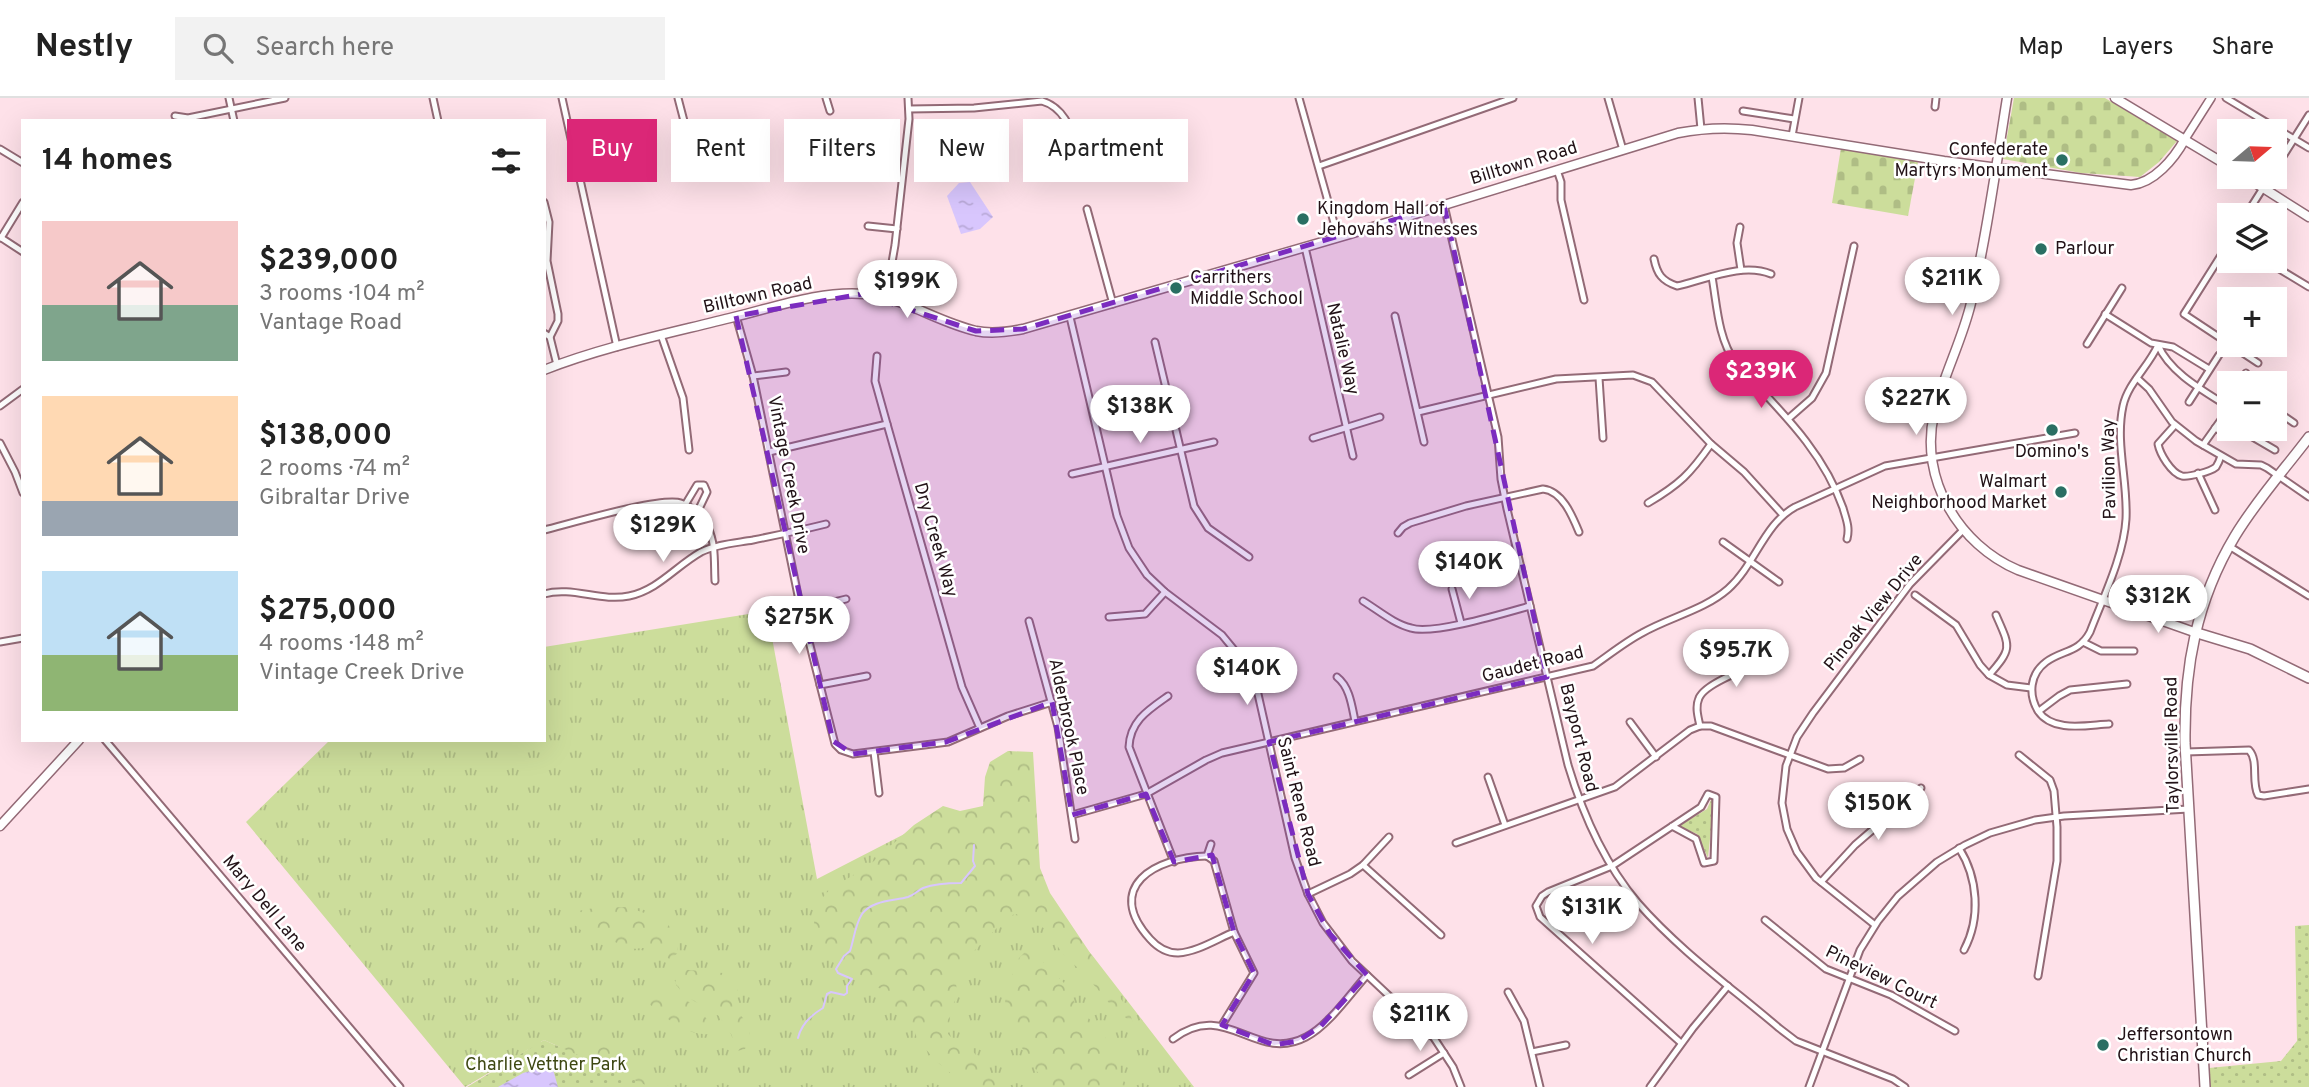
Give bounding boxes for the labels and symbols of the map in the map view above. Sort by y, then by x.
north arrow [2217,119,2287,189]
street label: Billtown Road [1467,137,1581,191]
place label: Confederate Martyrs Monument [1895,139,2048,183]
marker: Confederate Martyrs Monument [2054,152,2070,168]
place label: Kingdom Hall of Jehovahs Witnesses [1317,198,1478,242]
marker: Kingdom Hall of Jehovahs Witnesses [1295,211,1311,227]
place label: Parlour [2055,238,2115,261]
marker: Parlour [2033,241,2049,257]
pin: $211K [1903,258,2001,317]
pin: $199K [858,260,956,320]
place label: Carrithers Middle School [1190,267,1303,311]
street label: Billtown Road [701,272,815,320]
marker: Carrithers Middle School [1168,280,1184,296]
street label: Natalie Way [1320,301,1364,397]
pin: $239K [1712,350,1810,410]
pin: $227K [1867,378,1965,437]
pin: $138K [1091,386,1189,445]
street label: Vintage Creek Drive [761,394,815,556]
street label: Pavilion Way [2098,418,2122,520]
marker: Domino's [2044,422,2060,438]
place label: Domino's [2015,441,2089,464]
place label: Walmart Neighborhood Market [1871,471,2047,515]
street label: Dry Creek Way [908,480,962,600]
marker: Walmart Neighborhood Market [2053,484,2069,500]
pin: $129K [614,504,712,564]
pin: $140K [1420,542,1518,601]
street label: Pinoak View Drive [1820,550,1928,676]
pin: $312K [2109,575,2207,635]
pin: $275K [750,596,848,656]
pin: $95.7K [1679,630,1793,689]
street label: Gaudet Road [1480,641,1586,689]
pin: $140K [1198,648,1296,707]
street label: Alderbrook Place [1042,657,1094,797]
street label: Taylorsville Road [2160,676,2186,814]
street label: Bayport Road [1553,681,1603,795]
street label: Saint Rene Road [1271,735,1325,869]
pin: $150K [1829,782,1927,842]
street label: Mary Dell Lane [217,851,311,957]
pin: $131K [1543,886,1641,946]
street label: Pineview Court [1821,941,1941,1015]
pin: $211K [1371,993,1469,1053]
place label: Jeffersontown Christian Church [2117,1024,2252,1068]
marker: Jeffersontown Christian Church [2095,1037,2111,1053]
park label: Charlie Vettner Park [465,1054,627,1077]

